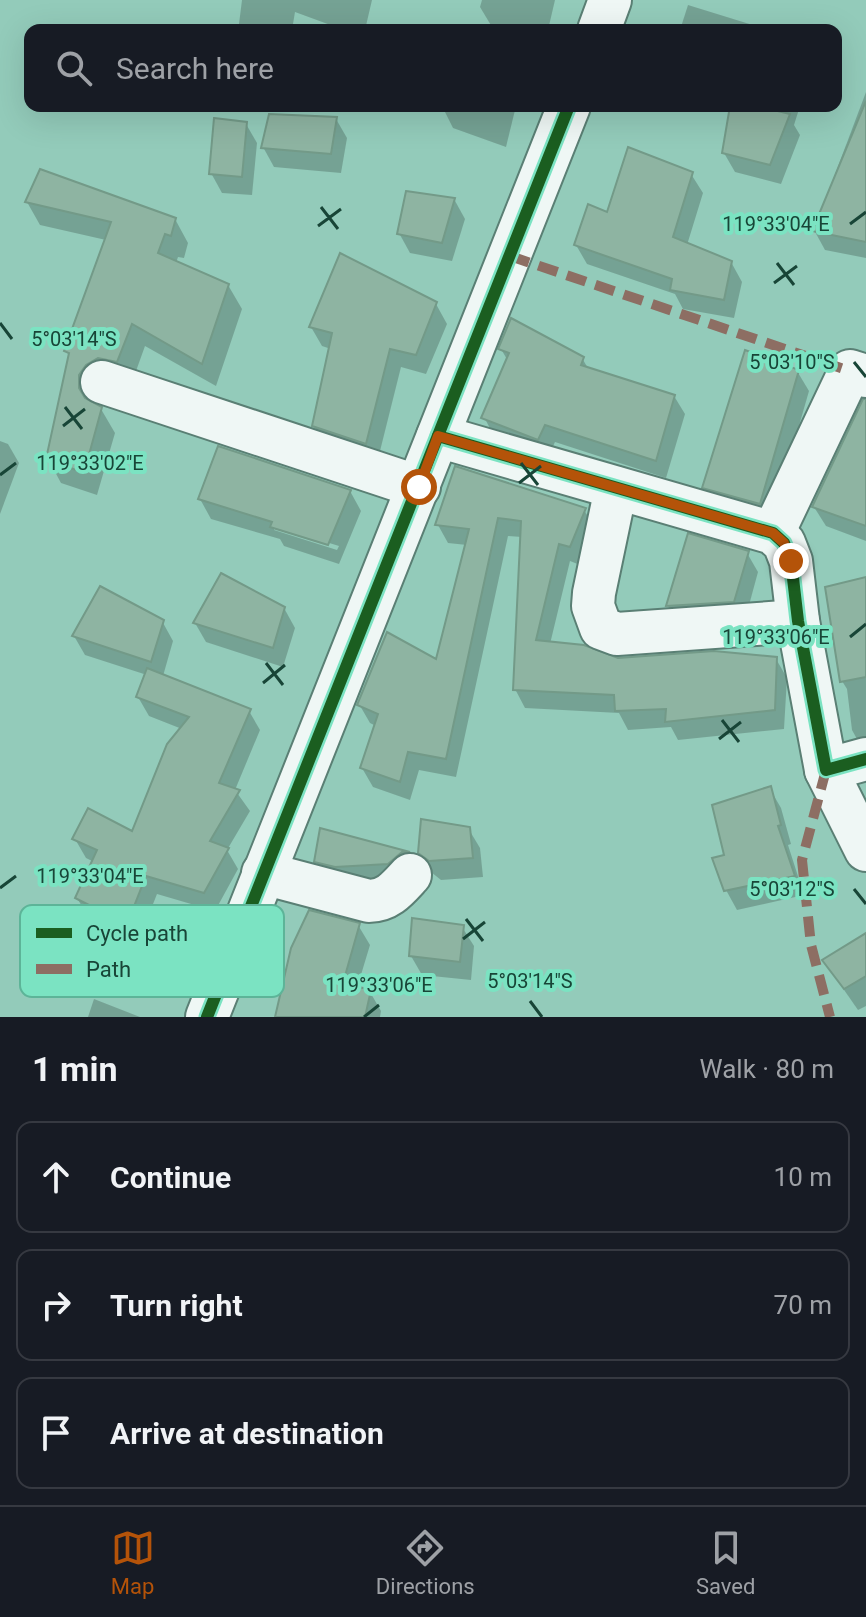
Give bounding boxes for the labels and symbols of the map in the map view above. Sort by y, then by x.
text: 119°33'04"E [722,212,830,236]
text: 5°03'14"S [31,327,117,351]
text: 5°03'10"S [749,350,835,374]
text: 119°33'02"E [36,451,144,475]
route start [401,469,437,505]
route end [773,543,809,579]
text: 119°33'06"E [722,625,830,649]
text: 119°33'04"E [36,864,144,888]
text: 5°03'12"S [749,877,835,901]
legend [20,905,284,997]
text: Cycle path [86,921,188,946]
text: Path [86,957,131,982]
text: 5°03'14"S [487,969,573,993]
text: 119°33'06"E [325,973,433,997]

